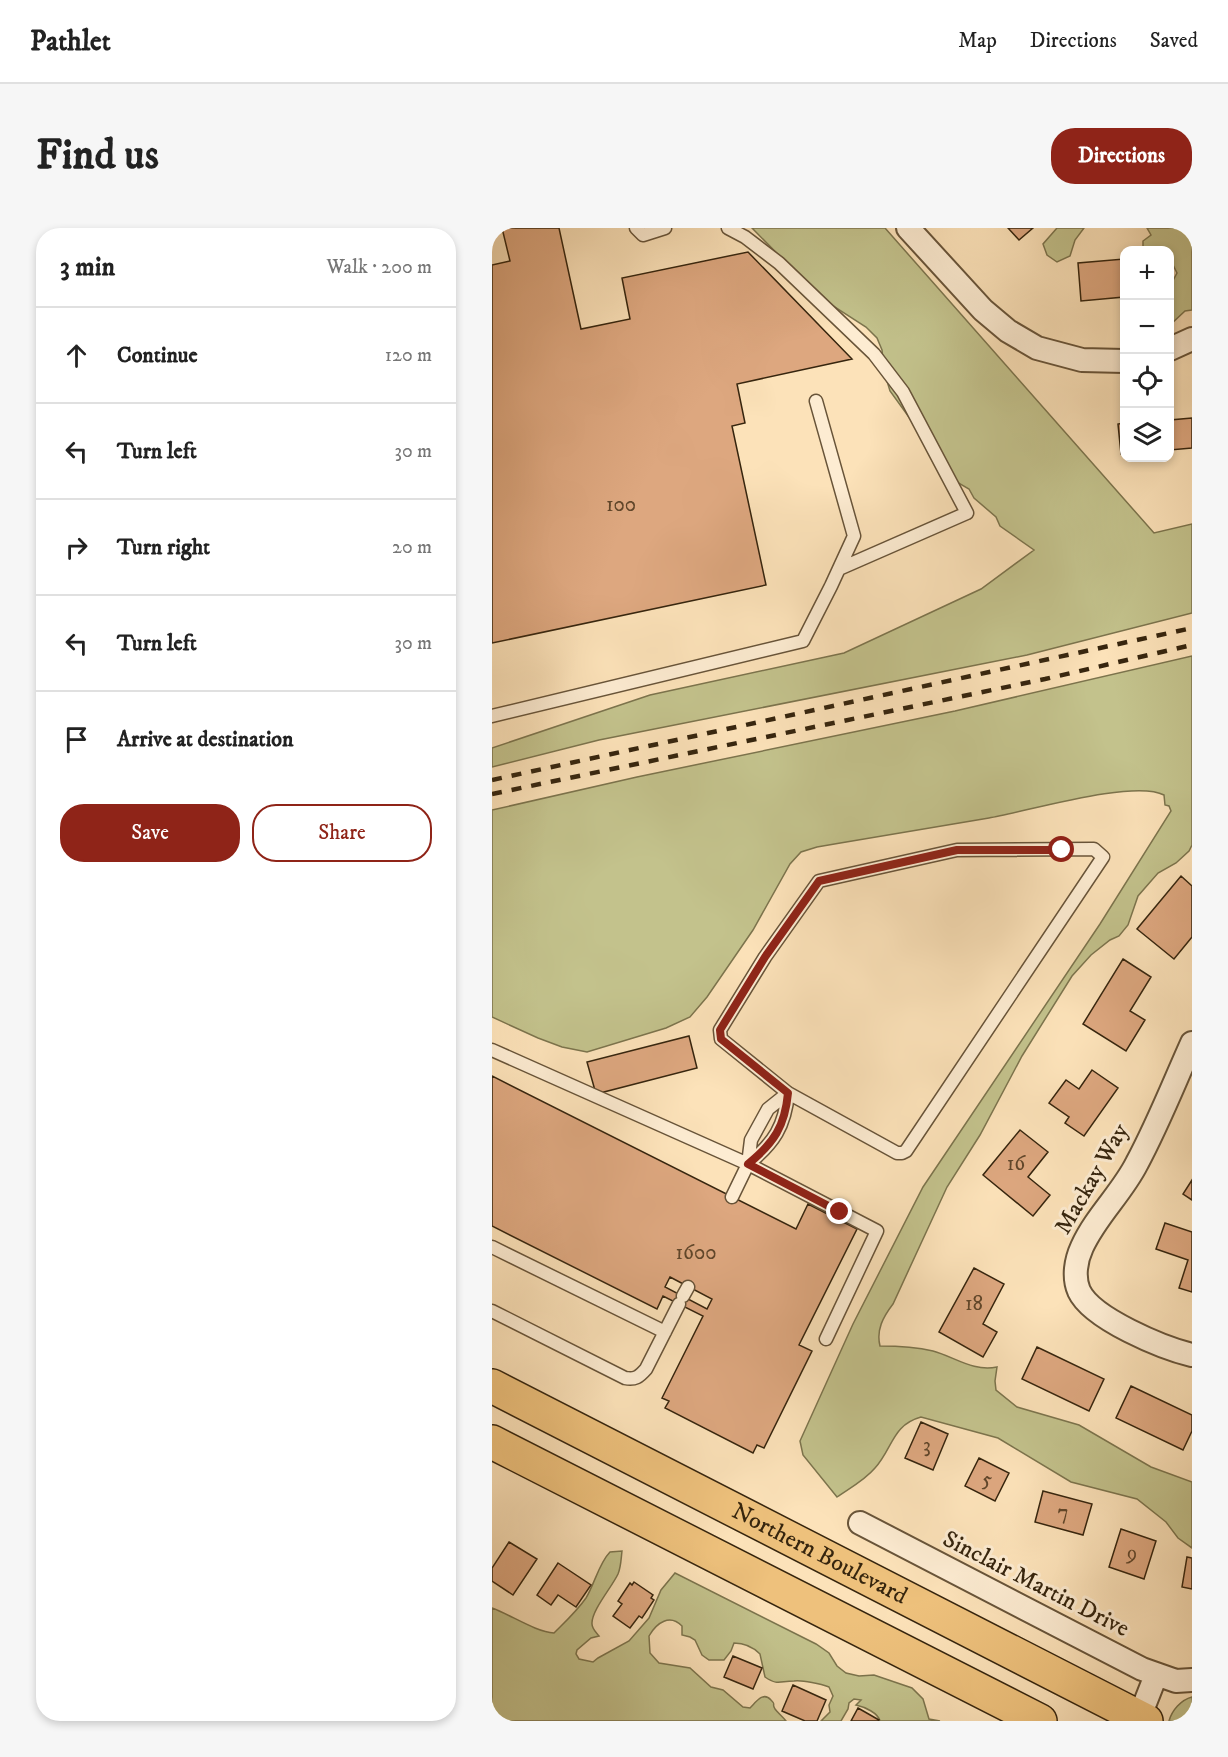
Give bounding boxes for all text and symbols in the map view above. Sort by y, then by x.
text: Pathlet [30,24,111,59]
text: Map [958,28,997,54]
text: Directions [1030,28,1117,54]
text: Saved [1150,28,1198,54]
button: Directions [1051,128,1192,184]
text: Find us [36,130,159,182]
map controls [1120,246,1174,462]
button: + [1120,246,1174,300]
text: 3 min [60,251,115,284]
text: Walk · 200 m [326,255,432,280]
button: − [1120,300,1174,354]
icon: ahead [60,339,93,372]
text: Continue [117,342,198,369]
text: 120 m [385,343,432,368]
button: locate [1120,354,1174,408]
button: layers [1120,408,1174,462]
icon: left [60,435,93,468]
text: Turn left [117,438,197,465]
text: 30 m [394,439,432,464]
house number: 100 [606,492,636,518]
icon: right [60,531,93,564]
text: Turn right [117,534,210,561]
text: 20 m [392,535,432,560]
icon: left [60,627,93,660]
text: Turn left [117,630,197,657]
text: 30 m [394,631,432,656]
icon: arrive [60,723,93,756]
text: Arrive at destination [117,726,294,753]
button: Save [60,804,240,862]
button: Share [252,804,432,862]
route start [1048,836,1074,862]
street label: Mackay Way [1048,1118,1136,1240]
house number: 16 [1007,1151,1026,1177]
route end [826,1198,852,1224]
house number: 1600 [675,1240,717,1266]
house number: 18 [965,1291,983,1317]
house number: 3 [923,1433,931,1459]
house number: 5 [982,1467,992,1493]
street label: Northern Boulevard [727,1496,913,1611]
house number: 7 [1057,1500,1069,1526]
street label: Sinclair Martin Drive [938,1524,1134,1644]
house number: 9 [1126,1541,1137,1567]

